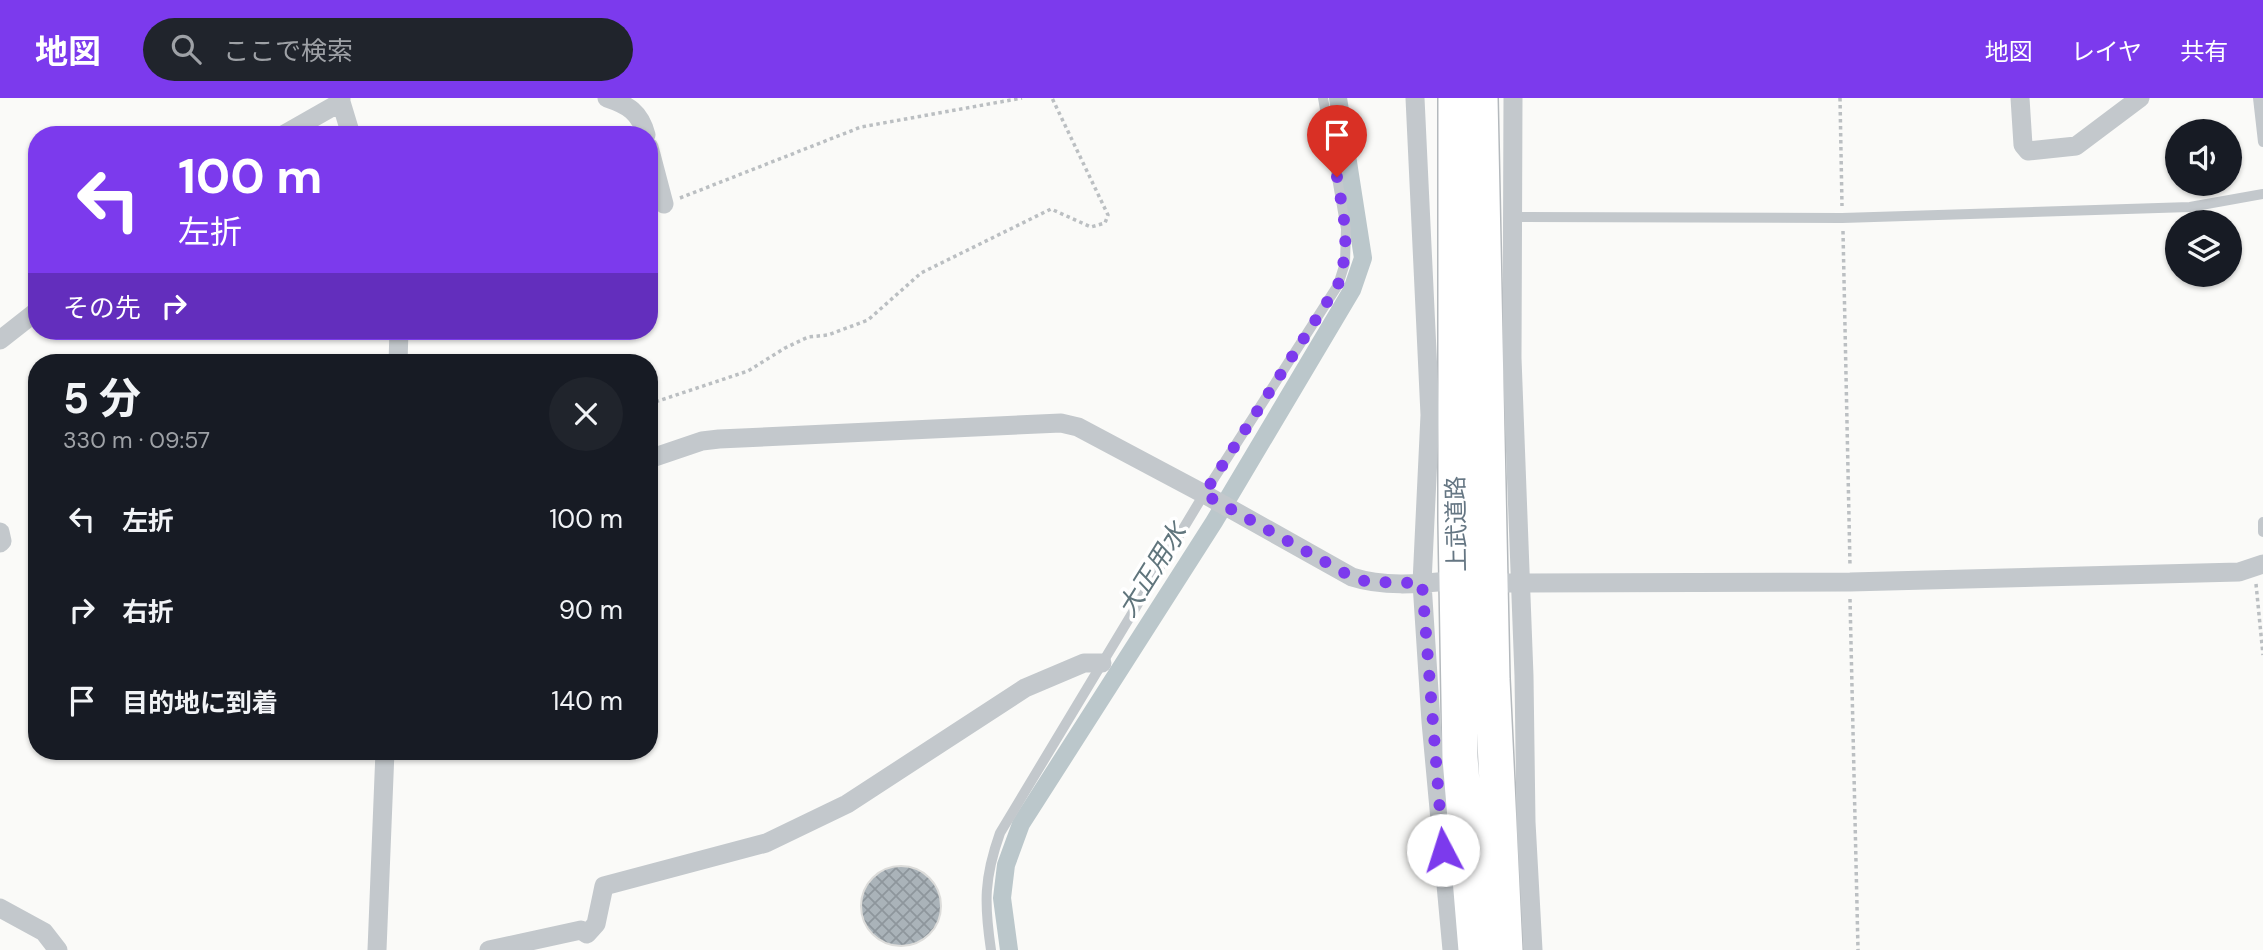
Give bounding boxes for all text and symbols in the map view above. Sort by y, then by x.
search box [143,18,633,81]
text: 地図 [35,30,101,73]
icon: search [167,30,205,68]
text: ここで検索 [223,34,353,68]
text: 地図 [1985,36,2033,67]
text: レイヤ [2071,36,2142,67]
text: 共有 [2180,36,2228,67]
pin [1307,105,1367,177]
icon: arrive [1318,116,1356,154]
map controls [2165,119,2242,287]
button: sound [2165,119,2242,196]
text: 100 m [178,144,322,208]
icon: left [63,154,154,245]
button: layers [2165,210,2242,287]
text: 左折 [178,211,242,253]
icon: right [155,287,193,325]
text: その先 [63,291,141,325]
text: 5 分 [63,371,141,426]
button: close [549,377,623,451]
text: 330 m · 09:57 [63,425,210,455]
street label: 上武道路 [1440,476,1472,572]
icon: left [63,500,101,538]
text: 100 m [549,502,623,536]
text: 左折 [122,504,174,538]
water label: 大正用水 [1110,514,1196,623]
icon: right [63,591,101,629]
text: 90 m [559,593,623,627]
text: 右折 [122,595,174,629]
icon: arrive [63,682,101,720]
text: 140 m [551,684,623,718]
text: 目的地に到着 [122,686,278,720]
position arrow [1406,813,1480,887]

